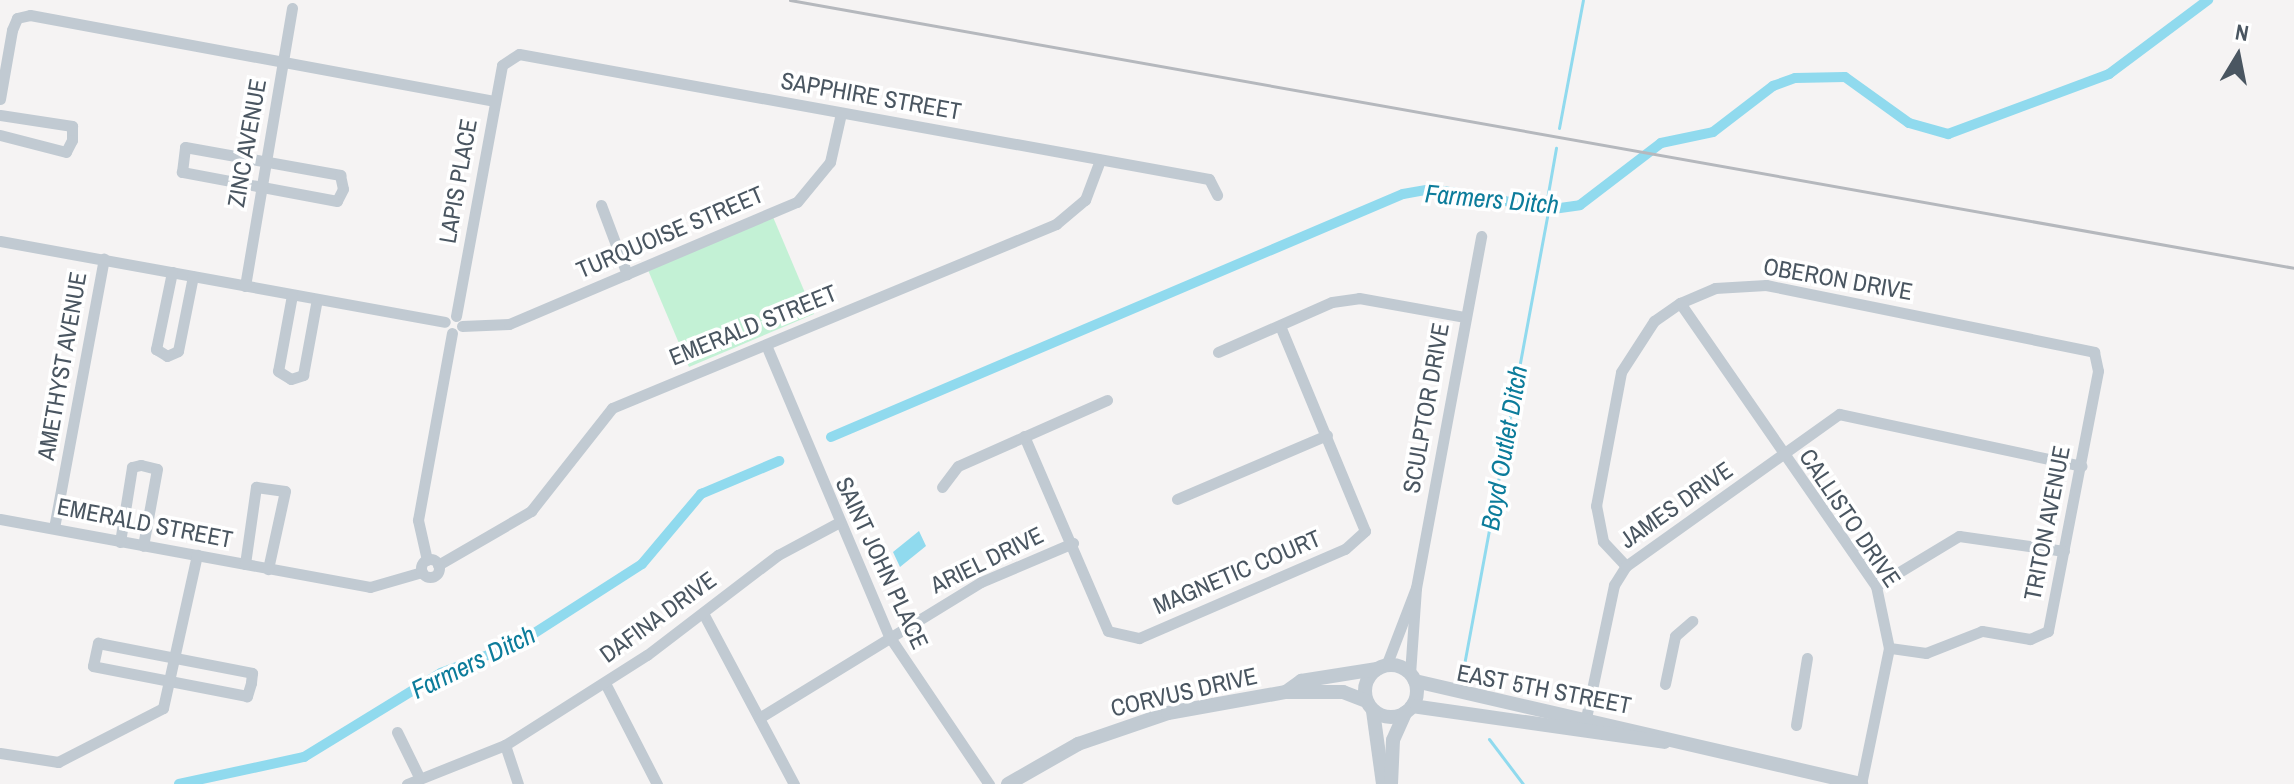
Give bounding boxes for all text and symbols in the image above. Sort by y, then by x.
north arrow [2198,16,2278,96]
text: N [2233,16,2251,48]
street label: SAPPHIRE STREET [779,66,963,126]
street label: ZINC AVENUE [221,76,273,210]
street label: LAPIS PLACE [433,117,483,245]
water label: Farmers Ditch [1424,178,1560,220]
street label: TURQUOISE STREET [572,180,768,284]
street label: OBERON DRIVE [1761,252,1915,306]
street label: AMETHYST AVENUE [31,269,93,463]
street label: EMERALD STREET [665,278,841,372]
street label: SCULPTOR DRIVE [1397,321,1455,495]
water label: Boyd Outlet Ditch [1474,363,1534,533]
street label: CALLISTO DRIVE [1793,443,1907,593]
street label: TRITON AVENUE [2018,443,2076,603]
street label: JAMES DRIVE [1614,456,1738,554]
street label: SAINT JOHN PLACE [829,472,935,654]
street label: EMERALD STREET [55,492,235,554]
street label: ARIEL DRIVE [926,520,1048,600]
street label: MAGNETIC COURT [1149,524,1325,620]
street label: DAFINA DRIVE [594,565,722,669]
water label: Farmers Ditch [406,619,540,705]
street label: EAST 5TH STREET [1454,658,1634,720]
street label: CORVUS DRIVE [1108,661,1260,723]

